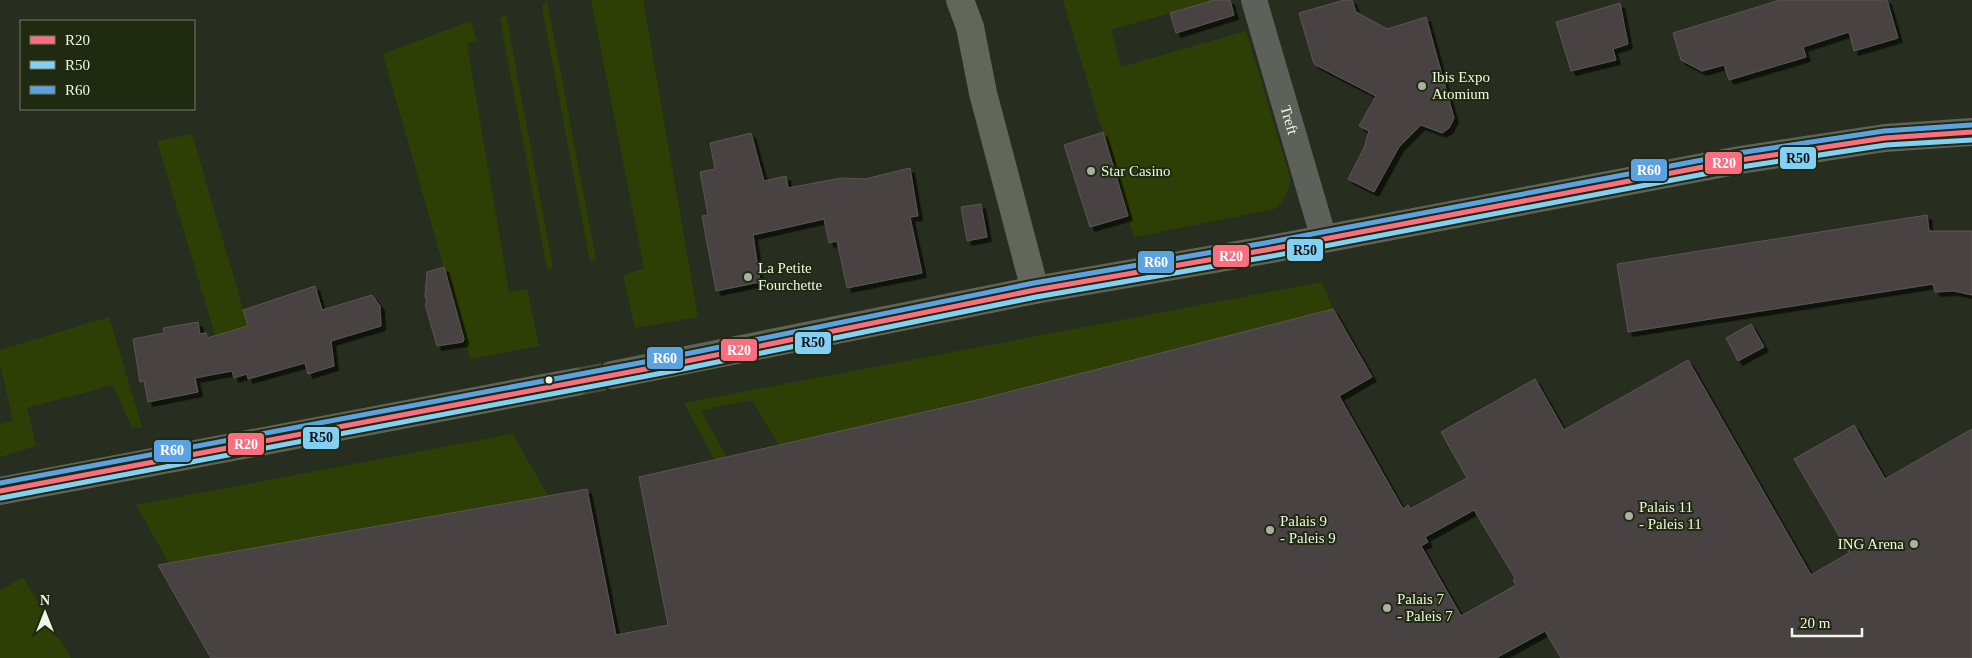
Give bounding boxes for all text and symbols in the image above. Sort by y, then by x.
legend [20,20,195,110]
text: R20 [65,32,90,48]
text: R50 [65,57,90,73]
place label: Ibis Expo Atomium [1432,69,1490,102]
marker: Ibis Expo Atomium [1416,80,1428,92]
text: R60 [65,82,90,98]
street label: Treft [1277,104,1301,137]
line badge: R50 [1779,146,1817,170]
line badge: R20 [1704,151,1743,175]
text: R50 [1786,151,1810,166]
text: R20 [1712,156,1736,171]
line badge: R60 [1630,158,1668,182]
place label: Star Casino [1101,163,1171,179]
text: R60 [1637,163,1661,178]
marker: Star Casino [1085,165,1097,177]
line badge: R50 [1286,238,1324,262]
text: R50 [1293,243,1317,258]
line badge: R20 [1212,244,1250,268]
text: R20 [1219,249,1243,264]
line badge: R60 [1137,250,1175,274]
text: R60 [1144,255,1168,270]
place label: La Petite Fourchette [758,260,822,293]
marker: La Petite Fourchette [742,271,754,283]
line badge: R50 [794,331,832,355]
text: R50 [801,335,825,350]
line badge: R20 [720,338,758,362]
text: R20 [727,343,751,358]
line badge: R60 [646,346,684,370]
text: R60 [653,351,677,366]
unlabelled marker [544,375,554,385]
line badge: R50 [302,426,340,450]
text: R50 [309,430,333,445]
line badge: R20 [227,432,265,456]
text: R20 [234,437,258,452]
line badge: R60 [153,439,192,463]
text: R60 [160,443,184,458]
place label: Palais 11 - Paleis 11 [1639,499,1702,532]
marker: Palais 11 - Paleis 11 [1623,510,1635,522]
place label: Palais 9 - Paleis 9 [1280,513,1336,546]
marker: Palais 9 - Paleis 9 [1264,524,1276,536]
place label: ING Arena [1838,536,1904,552]
marker: ING Arena [1908,538,1920,550]
north arrow [20,588,70,638]
place label: Palais 7 - Paleis 7 [1397,591,1453,624]
text: N [40,593,50,608]
marker: Palais 7 - Paleis 7 [1381,602,1393,614]
scale bar [1792,606,1862,638]
text: 20 m [1800,615,1831,631]

